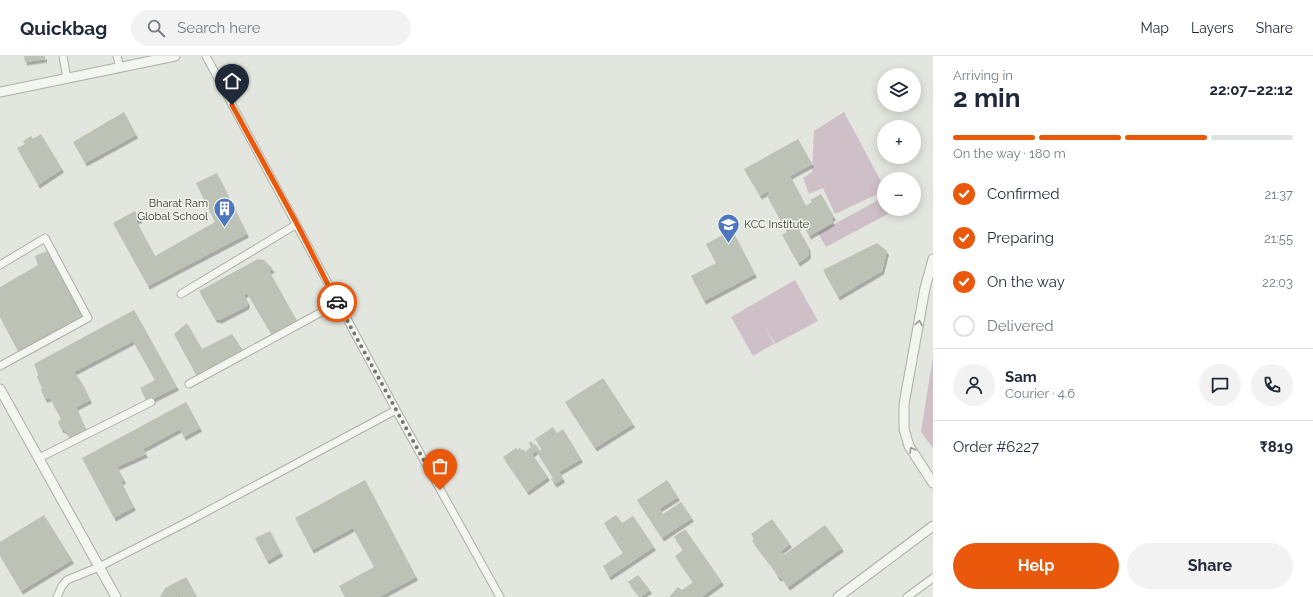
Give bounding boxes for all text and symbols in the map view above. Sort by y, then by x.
search box [131,10,411,46]
text: Quickbag [20,17,107,39]
icon: search [145,17,167,39]
text: Search here [177,19,261,37]
text: Map [1141,20,1169,36]
text: Layers [1191,20,1234,36]
text: Share [1256,20,1293,36]
pin [215,64,249,105]
map controls [877,68,921,216]
button: layers [877,68,921,112]
text: Arriving in [953,68,1013,83]
icon: home [221,70,243,92]
text: 22:07–22:12 [1210,81,1293,99]
text: 2 min [953,83,1020,113]
button: + [877,120,921,164]
text: On the way · 180 m [953,146,1066,161]
button: − [877,172,921,216]
icon: check [953,183,975,205]
text: Confirmed [987,185,1060,203]
text: 21:37 [1264,187,1293,202]
building icon: Bharat Ram Global School [211,196,237,229]
place label: Bharat Ram Global School [137,197,208,223]
school or university icon: KCC Institute [715,211,741,244]
place label: KCC Institute [744,218,810,231]
icon: check [953,227,975,249]
text: Preparing [987,229,1054,247]
text: 21:55 [1264,231,1293,246]
icon: check [953,271,975,293]
text: On the way [987,273,1065,291]
text: 22:03 [1262,275,1293,290]
courier [317,282,357,322]
icon: car [326,291,348,313]
text: Delivered [987,317,1054,335]
one-way arrow [914,320,923,326]
button: person [953,364,995,406]
button: chat [1199,364,1241,406]
button: phone [1251,364,1293,406]
text: Sam [1005,368,1037,386]
text: Courier · 4.6 [1005,386,1075,401]
text: Order #6227 [953,438,1039,456]
text: ₹819 [1260,438,1293,456]
one-way arrow [909,447,916,454]
pin [423,449,457,490]
icon: bag [429,455,451,477]
button: Help [953,543,1119,589]
button: Share [1127,543,1293,589]

